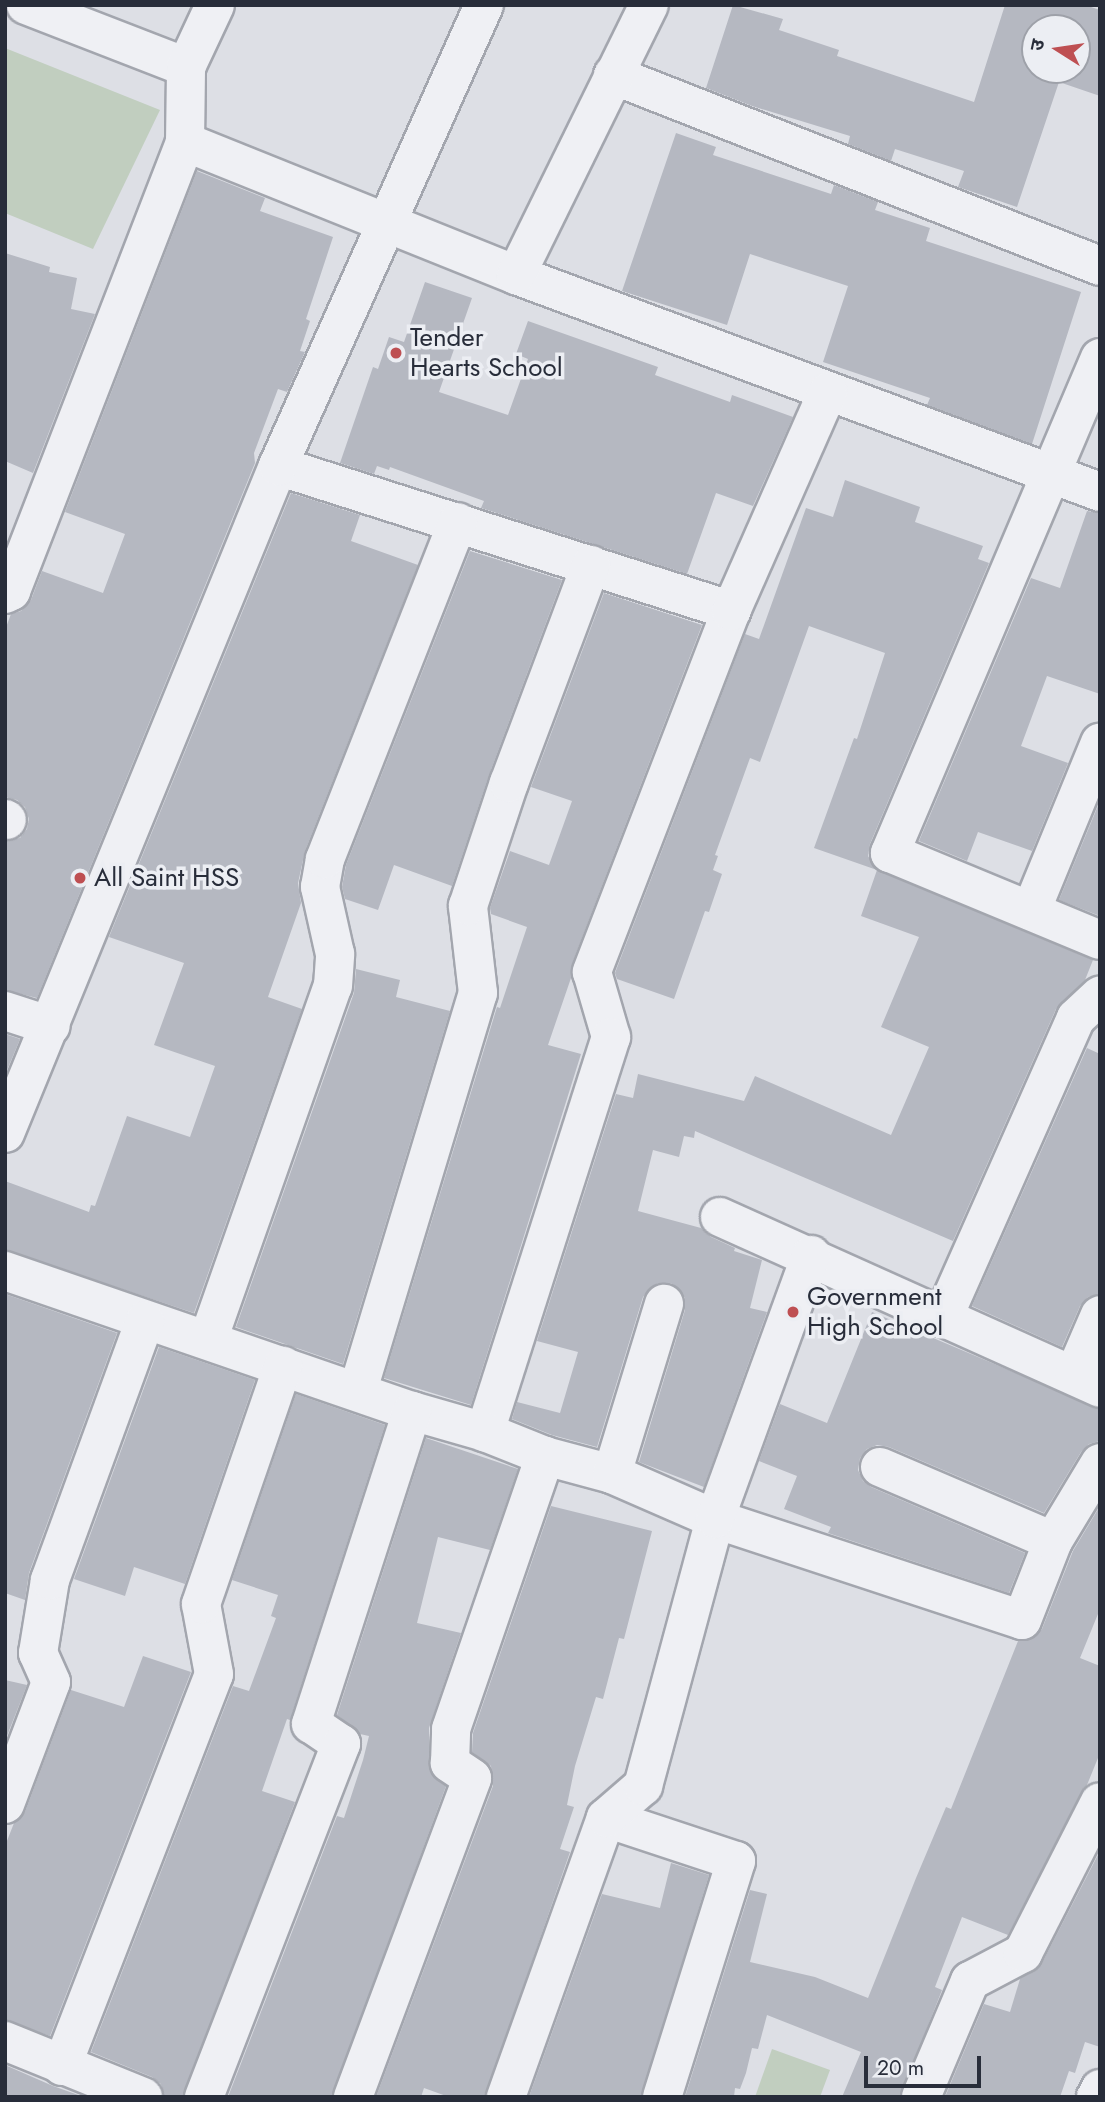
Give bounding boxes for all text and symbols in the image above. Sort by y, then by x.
north arrow [1021,14,1091,84]
text: उ [1023,37,1051,53]
place label: Tender Hearts School [410,322,563,384]
marker: Tender Hearts School [388,345,404,361]
place label: All Saint HSS [94,862,239,894]
marker: All Saint HSS [72,870,88,886]
place label: Government High School [807,1281,943,1342]
marker: Government High School [785,1304,801,1320]
scale bar [867,2042,984,2086]
text: 20 m [877,2053,924,2083]

